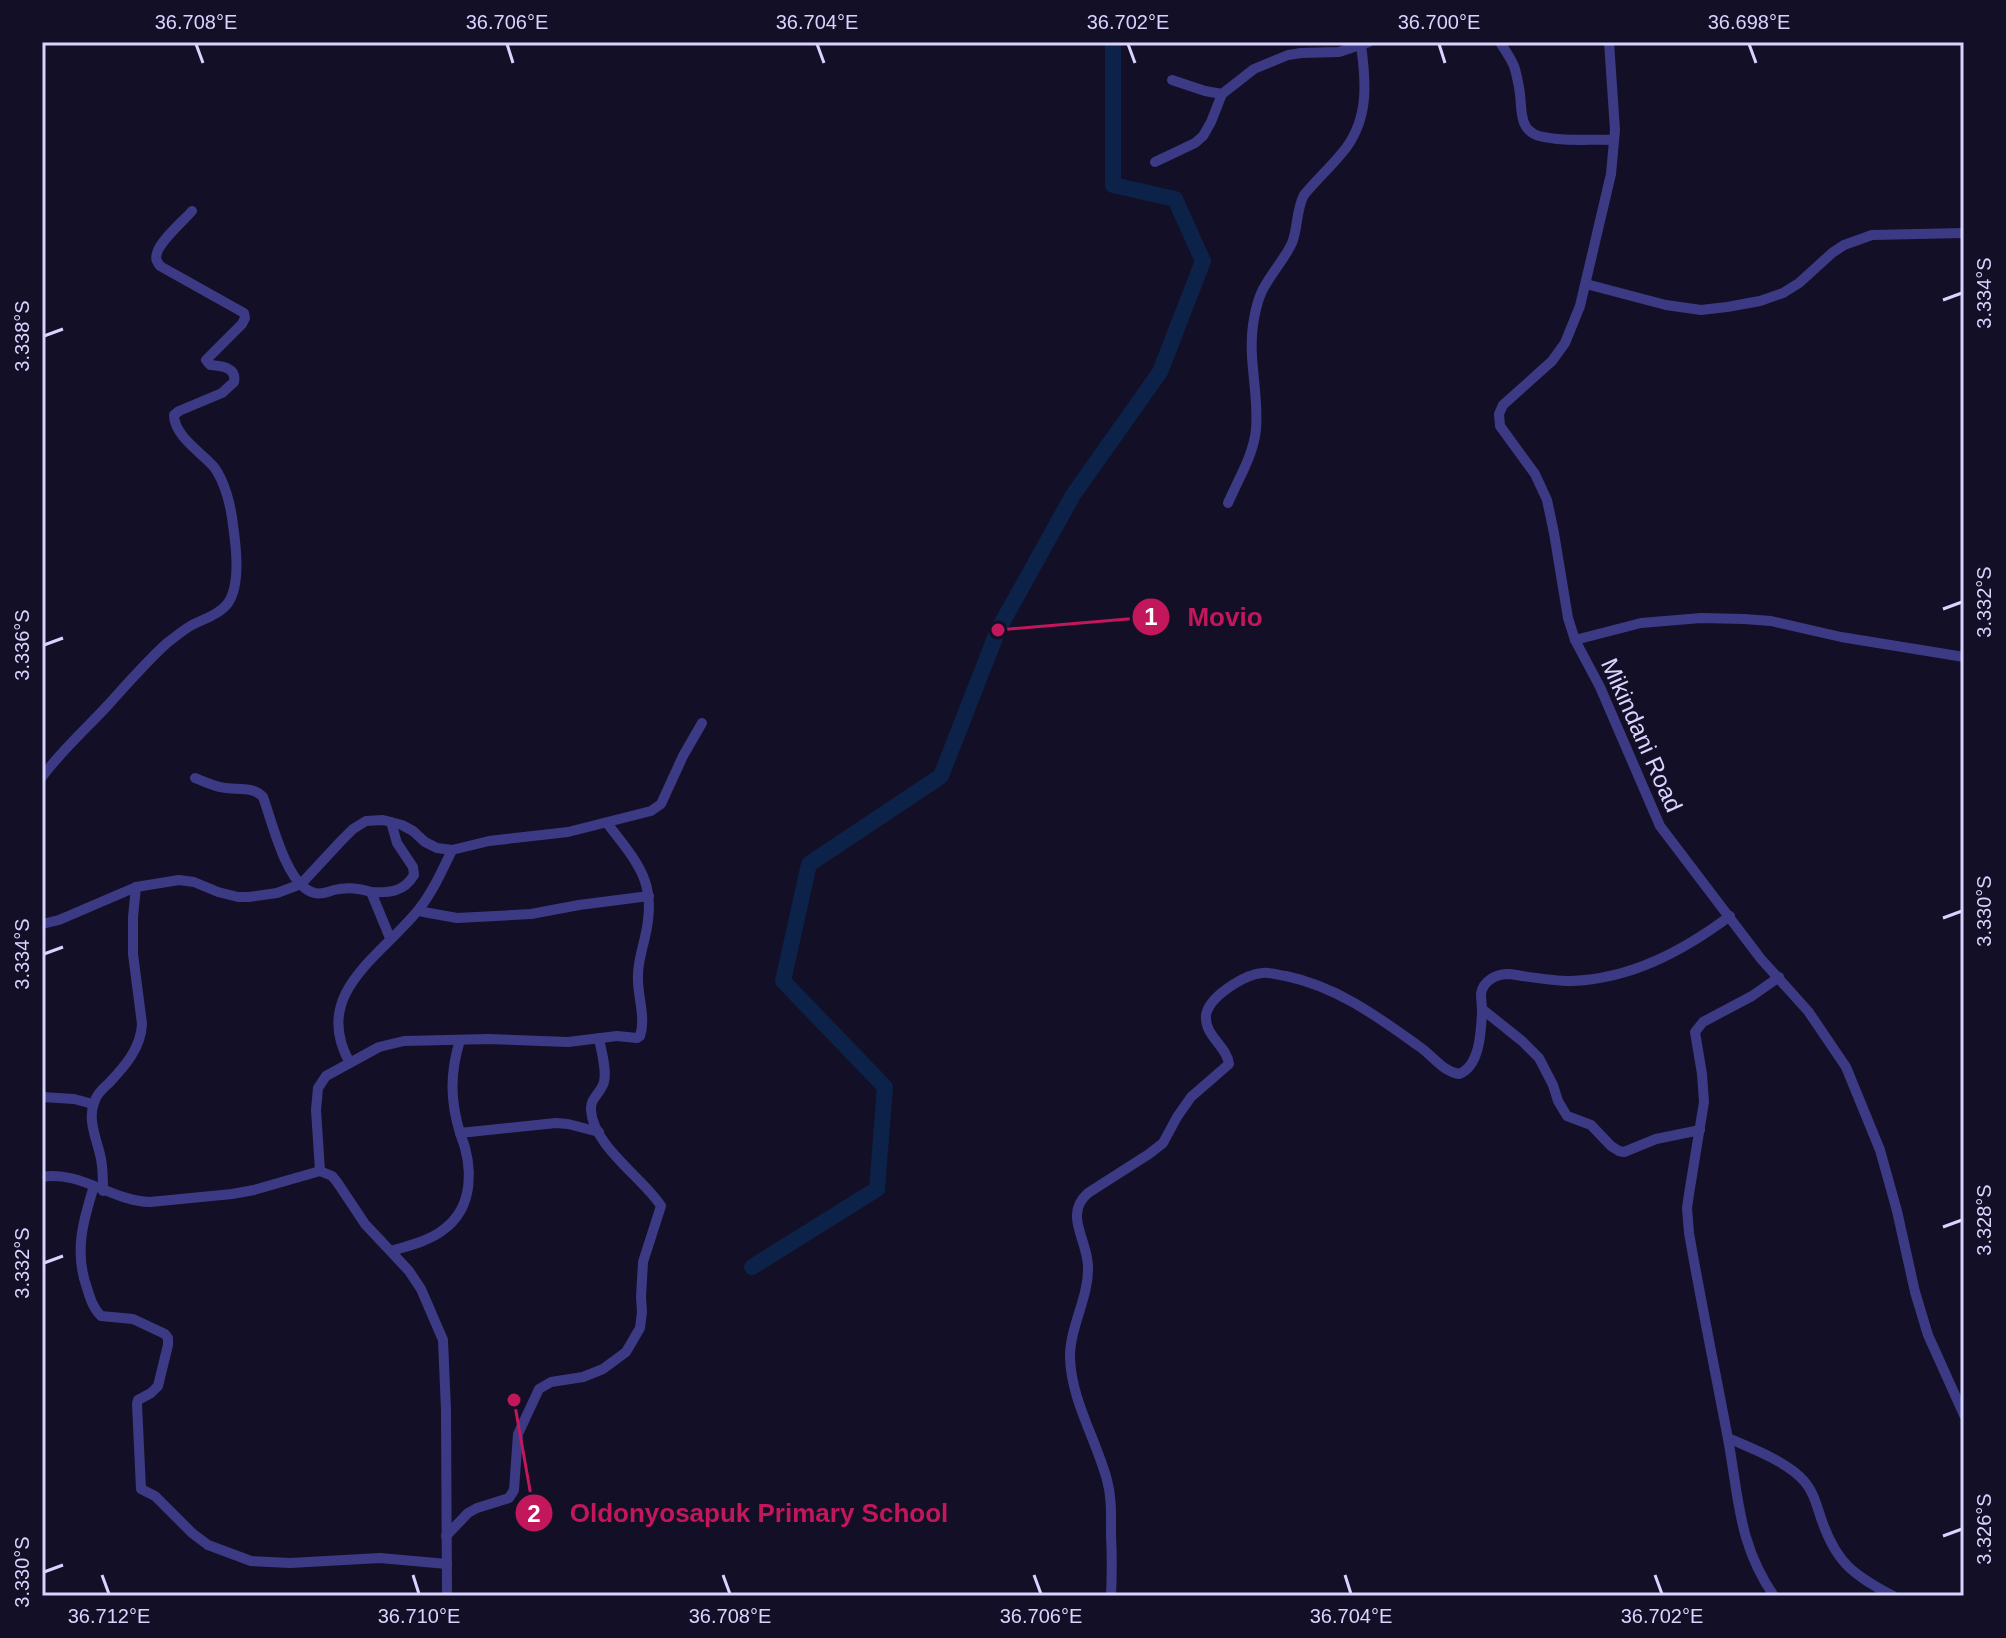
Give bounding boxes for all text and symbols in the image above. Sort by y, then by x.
text: 36.708°E [155,11,237,33]
text: 36.706°E [466,11,548,33]
text: 36.704°E [776,11,858,33]
text: 36.702°E [1087,11,1169,33]
text: 36.700°E [1398,11,1480,33]
text: 36.698°E [1708,11,1790,33]
text: 3.334°S [1973,257,1995,329]
text: 3.338°S [11,300,33,372]
text: 3.332°S [1973,566,1995,638]
callout: Movio [1131,592,1278,642]
text: Movio [1187,602,1263,632]
text: 1 [1144,603,1158,630]
text: 3.336°S [11,609,33,681]
street label: Mikindani Road [1596,654,1688,816]
text: 3.330°S [1973,875,1995,947]
text: 3.334°S [11,918,33,990]
text: 3.328°S [1973,1184,1995,1256]
text: 3.332°S [11,1227,33,1299]
callout: Oldonyosapuk Primary School [514,1488,965,1538]
text: 3.326°S [1973,1493,1995,1565]
text: Oldonyosapuk Primary School [570,1498,948,1528]
text: 2 [527,1500,541,1527]
text: 3.330°S [11,1536,33,1608]
text: 36.712°E [68,1605,150,1627]
text: 36.710°E [378,1605,460,1627]
text: 36.708°E [689,1605,771,1627]
text: 36.706°E [1000,1605,1082,1627]
text: 36.704°E [1310,1605,1392,1627]
text: 36.702°E [1621,1605,1703,1627]

